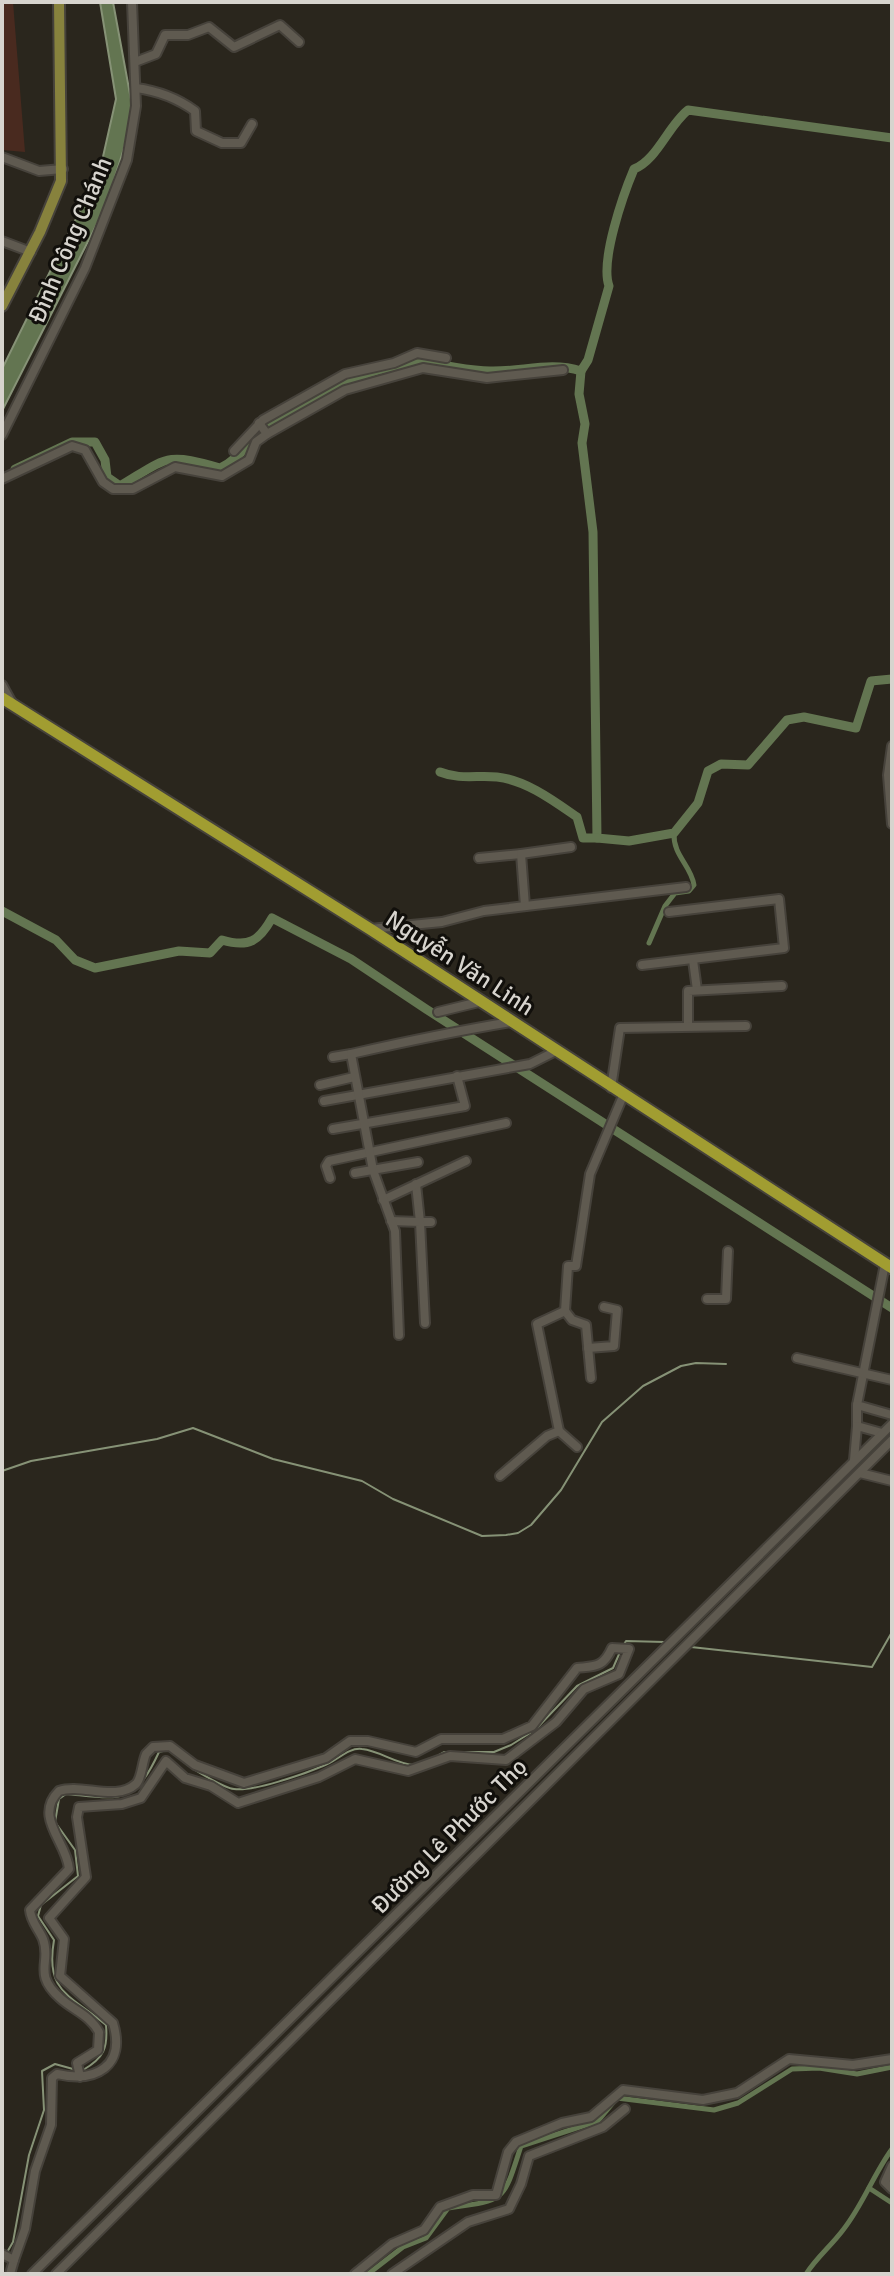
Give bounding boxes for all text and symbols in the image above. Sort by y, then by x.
street label: Đinh Công Chánh [21,152,119,328]
street label: Nguyễn Văn Linh [380,904,540,1022]
street label: Đường Lê Phước Thọ [365,1752,533,1920]

